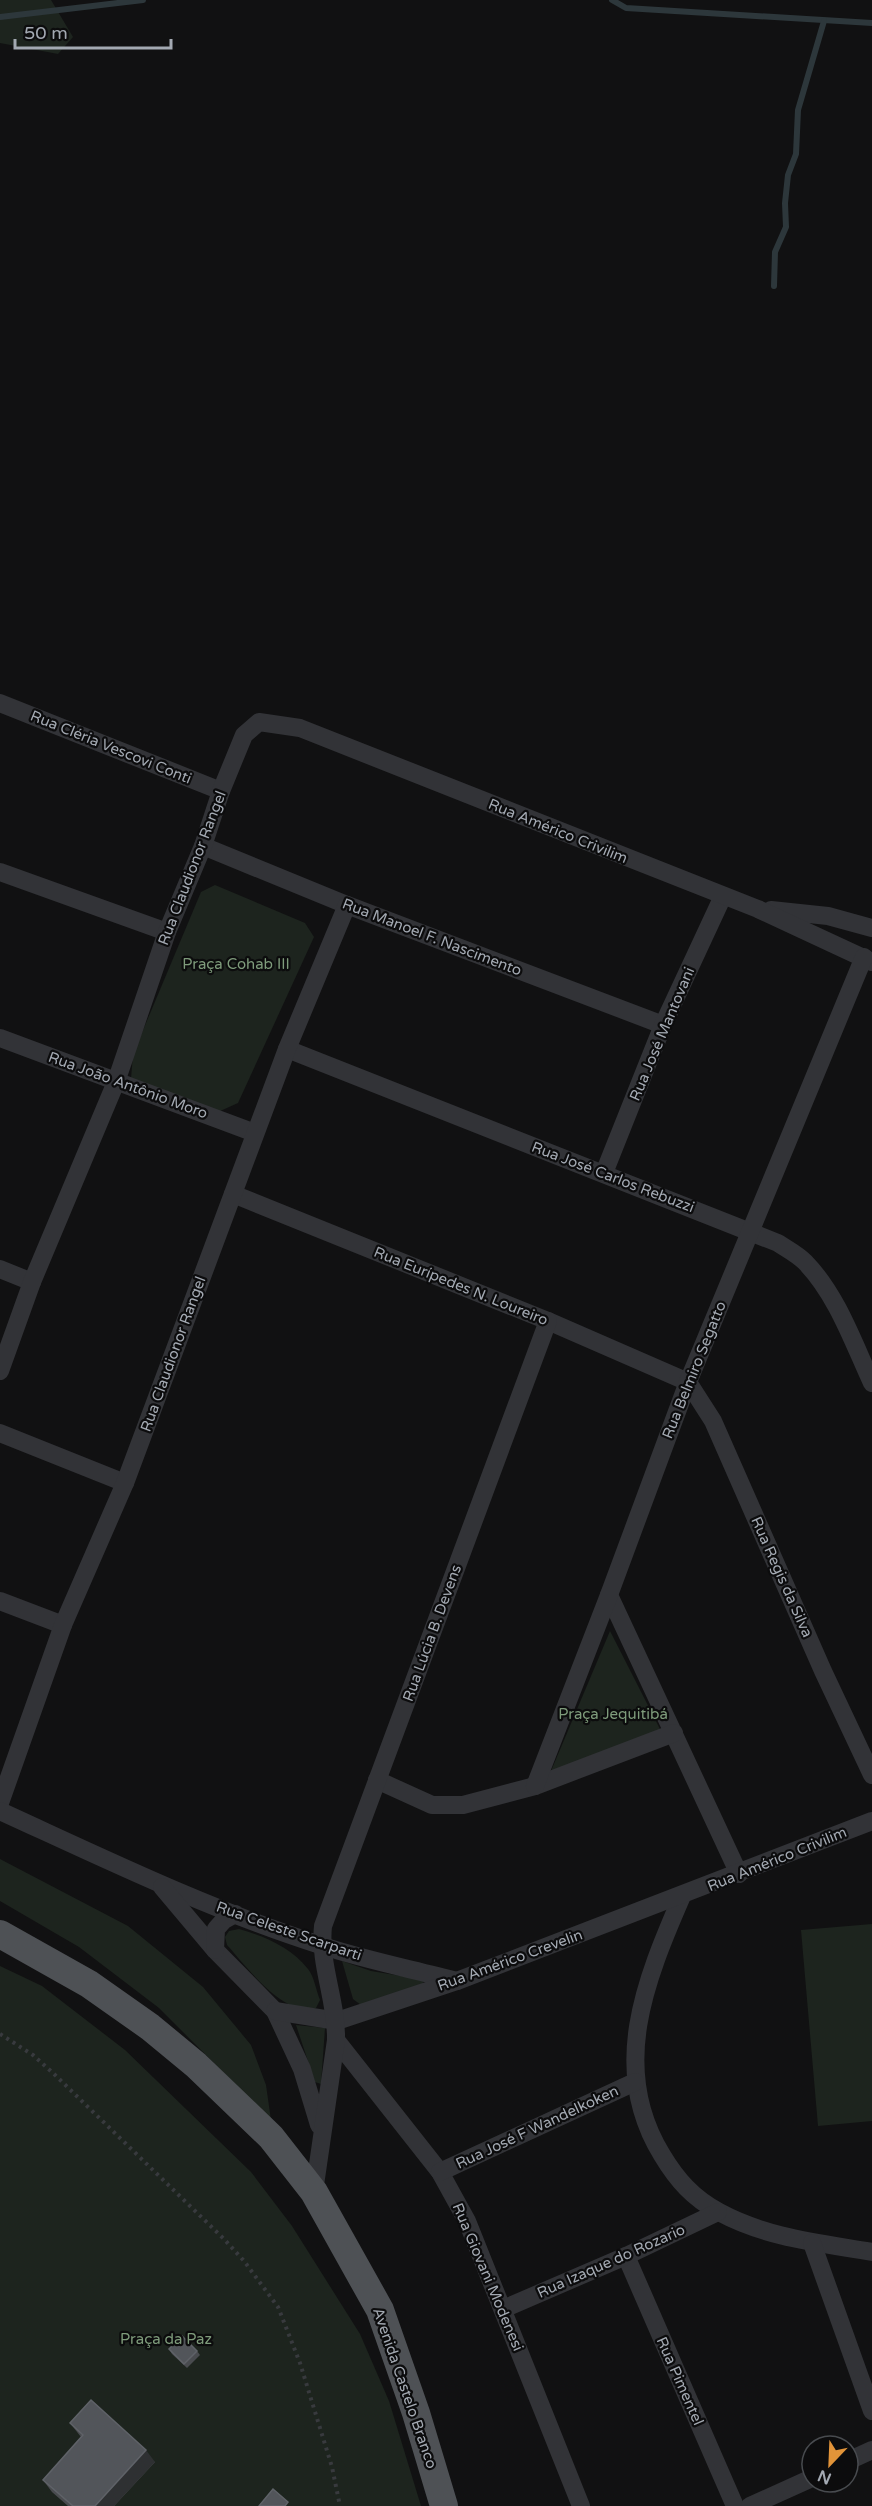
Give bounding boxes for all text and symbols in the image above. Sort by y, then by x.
scale bar [15,12,171,50]
text: 50 m [24,22,68,44]
street label: Rua Cléria Vescovi Conti [28,706,194,788]
street label: Rua Claudionor Rangel [154,788,230,948]
street label: Rua Américo Crivilim [486,795,630,867]
street label: Rua Manoel F. Nascimento [340,894,524,980]
park label: Praça Cohab III [182,955,290,973]
street label: Rua José Mantovani [626,964,698,1104]
street label: Rua João Antônio Moro [46,1048,210,1122]
street label: Rua José Carlos Rebuzzi [529,1138,697,1216]
street label: Rua Eurípedes N. Loureiro [371,1243,551,1329]
street label: Rua Claudionor Rangel [137,1274,209,1434]
street label: Rua Belmiro Segatto [658,1299,730,1441]
street label: Rua Regis da Silva [747,1514,817,1640]
street label: Rua Lúcia B. Devens [399,1562,465,1704]
park label: Praça Jequitibá [558,1705,668,1723]
street label: Rua Américo Crivilim [705,1823,849,1895]
street label: Rua Celeste Scarparti [214,1898,364,1964]
street label: Rua Américo Crevelin [435,1925,585,1995]
street label: Rua José F Wandelkoken [453,2081,621,2173]
street label: Rua Giovani Modenesi [449,2200,527,2354]
street label: Rua Izaque do Rozario [534,2220,688,2302]
street label: Avenida Castelo Branco [369,2305,441,2471]
park label: Praça da Paz [120,2330,212,2348]
street label: Rua Pimentel [652,2334,708,2428]
north arrow [800,2434,860,2494]
text: N [815,2465,834,2489]

